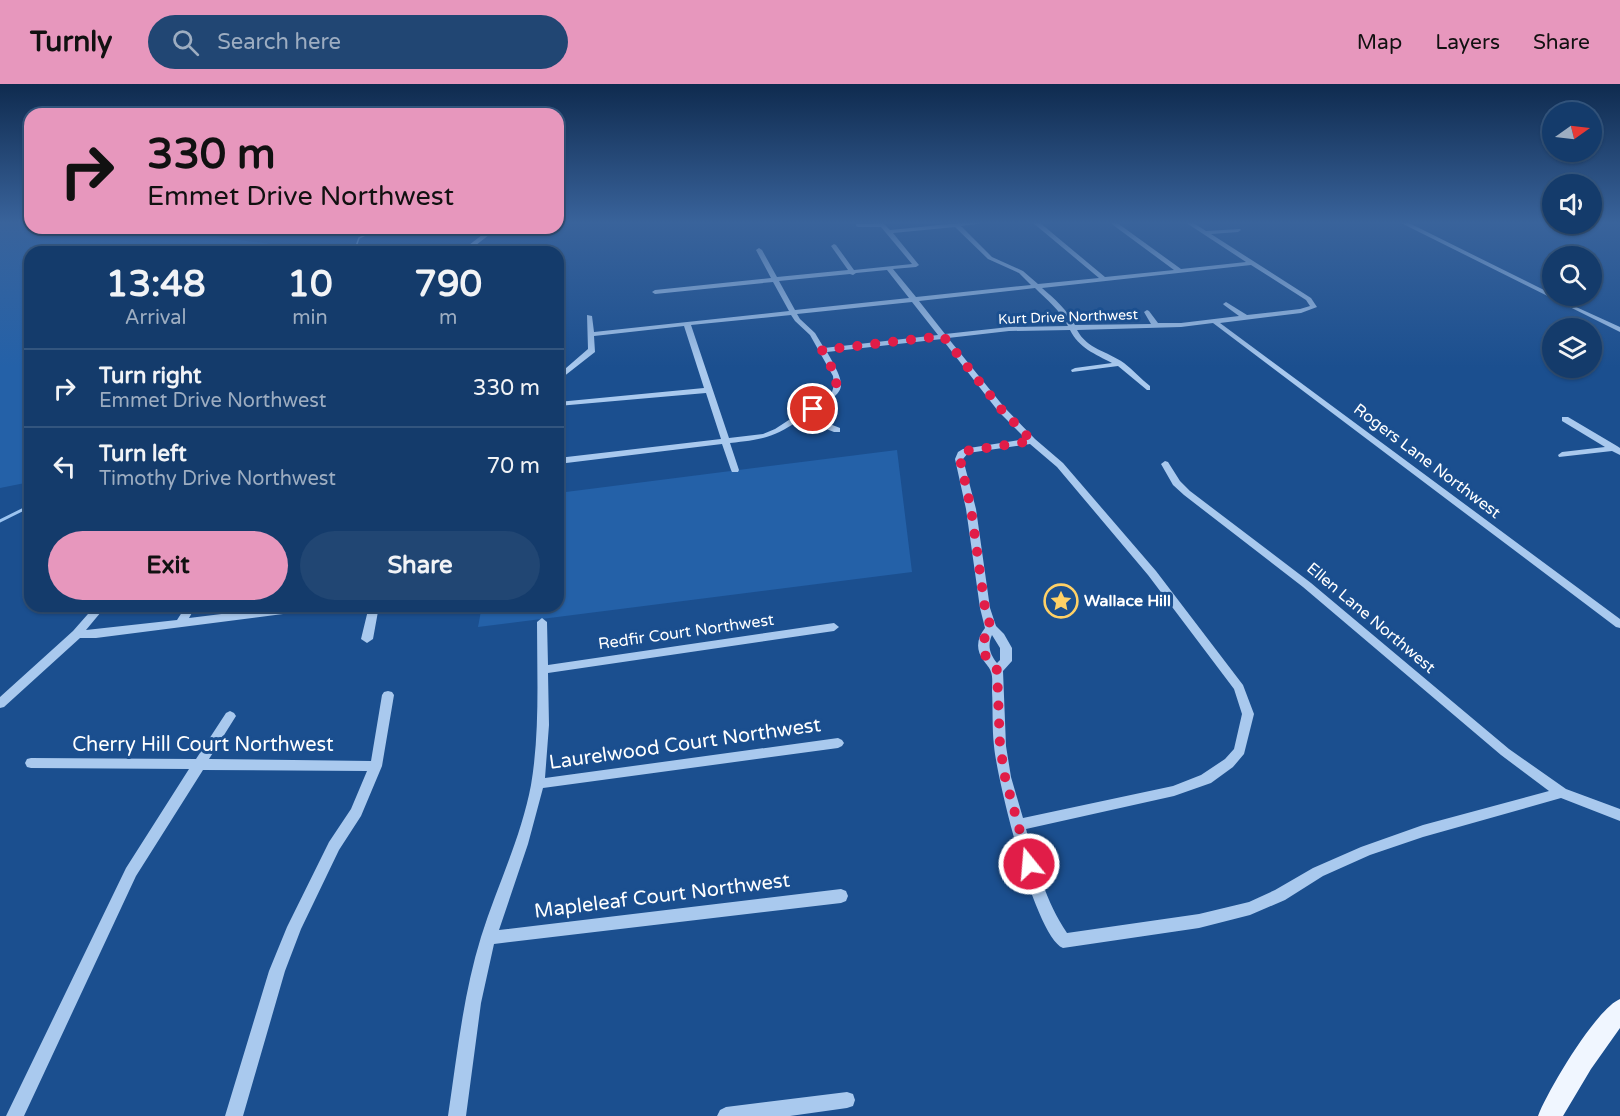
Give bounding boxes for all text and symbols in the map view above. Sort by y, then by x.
search box [148,15,568,69]
text: Turnly [30,25,112,59]
icon: search [169,26,202,59]
text: Search here [217,29,341,55]
text: Map [1357,30,1402,55]
text: Layers [1435,30,1500,55]
text: Share [1533,30,1590,55]
north arrow [1542,102,1602,162]
map controls [1542,102,1602,378]
text: 330 m [147,129,276,180]
icon: right [48,132,126,210]
button: sound [1542,174,1602,234]
text: Emmet Drive Northwest [147,180,454,213]
button: search [1542,246,1602,306]
text: 13:48 [106,263,206,306]
text: 10 [287,263,333,306]
text: 790 [414,263,482,306]
text: Arrival [125,306,187,330]
text: min [292,306,328,330]
text: m [439,306,457,330]
street label: Kurt Drive Northwest [998,306,1139,328]
button: layers [1542,318,1602,378]
text: Turn right [99,363,201,389]
icon: right [48,372,81,405]
text: 330 m [473,375,540,401]
pin [787,383,838,434]
text: Emmet Drive Northwest [99,389,326,413]
icon: arrive [796,392,829,425]
street label: Rogers Lane Northwest [1350,399,1504,523]
text: Turn left [99,441,187,467]
icon: left [48,450,81,483]
text: 70 m [486,453,540,479]
text: Timothy Drive Northwest [99,467,336,491]
button: Exit [48,531,288,600]
button: Share [300,531,540,600]
street label: Ellen Lane Northwest [1303,558,1439,678]
place icon: Wallace Hill [1043,583,1079,619]
place label: Wallace Hill [1084,591,1171,611]
street label: Redfir Court Northwest [597,610,775,654]
street label: Laurelwood Court Northwest [548,713,823,775]
street label: Cherry Hill Court Northwest [72,733,334,757]
position arrow [997,832,1061,896]
street label: Mapleleaf Court Northwest [533,868,792,924]

